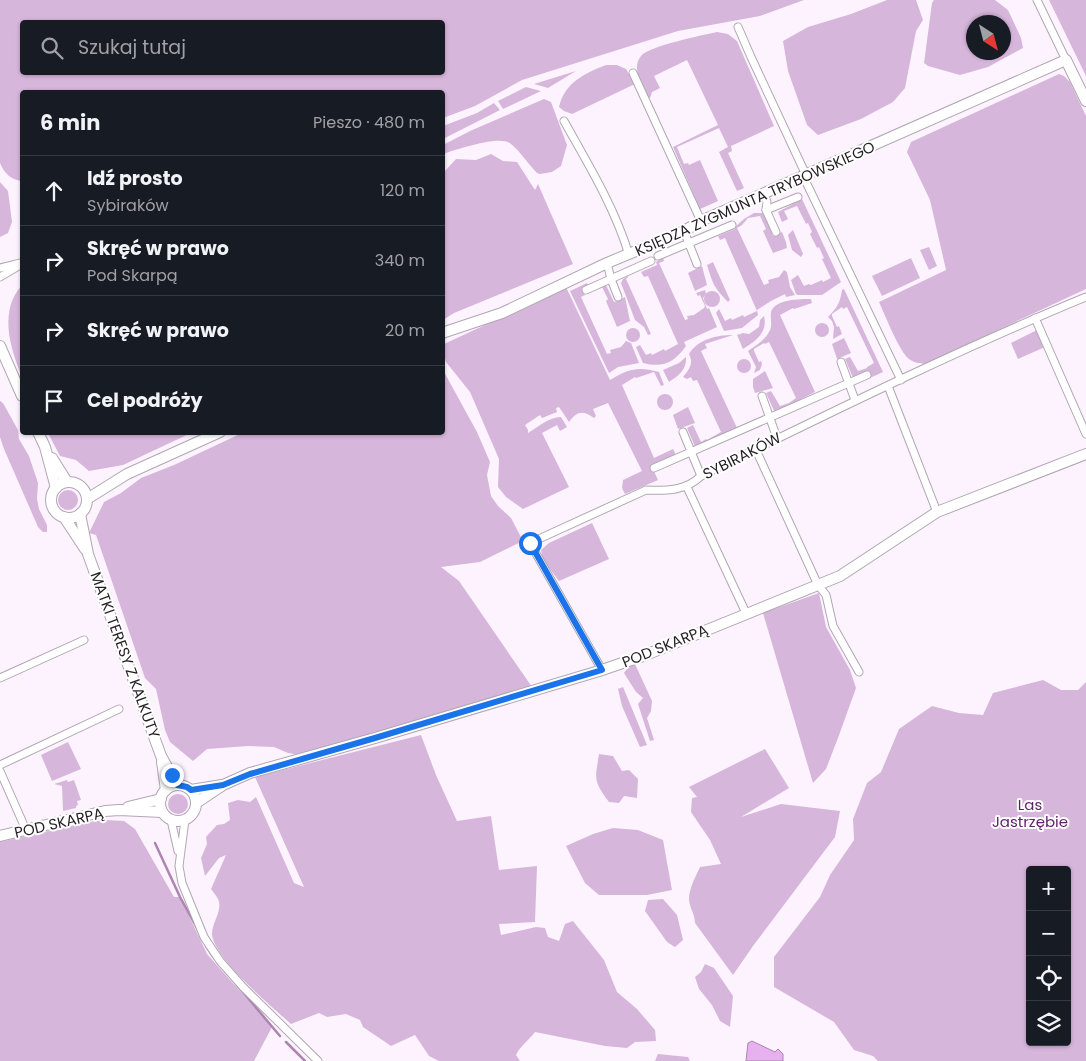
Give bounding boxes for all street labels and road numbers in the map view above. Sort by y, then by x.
street label: KSIĘDZA ZYGMUNTA TRYBOWSKIEGO [631,136,878,261]
street label: SYBIRAKÓW [699,427,785,484]
street label: MATKI TERESY Z KALKUTY [86,569,165,741]
street label: POD SKARPĄ [619,619,711,672]
street label: POD SKARPĄ [12,802,106,843]

